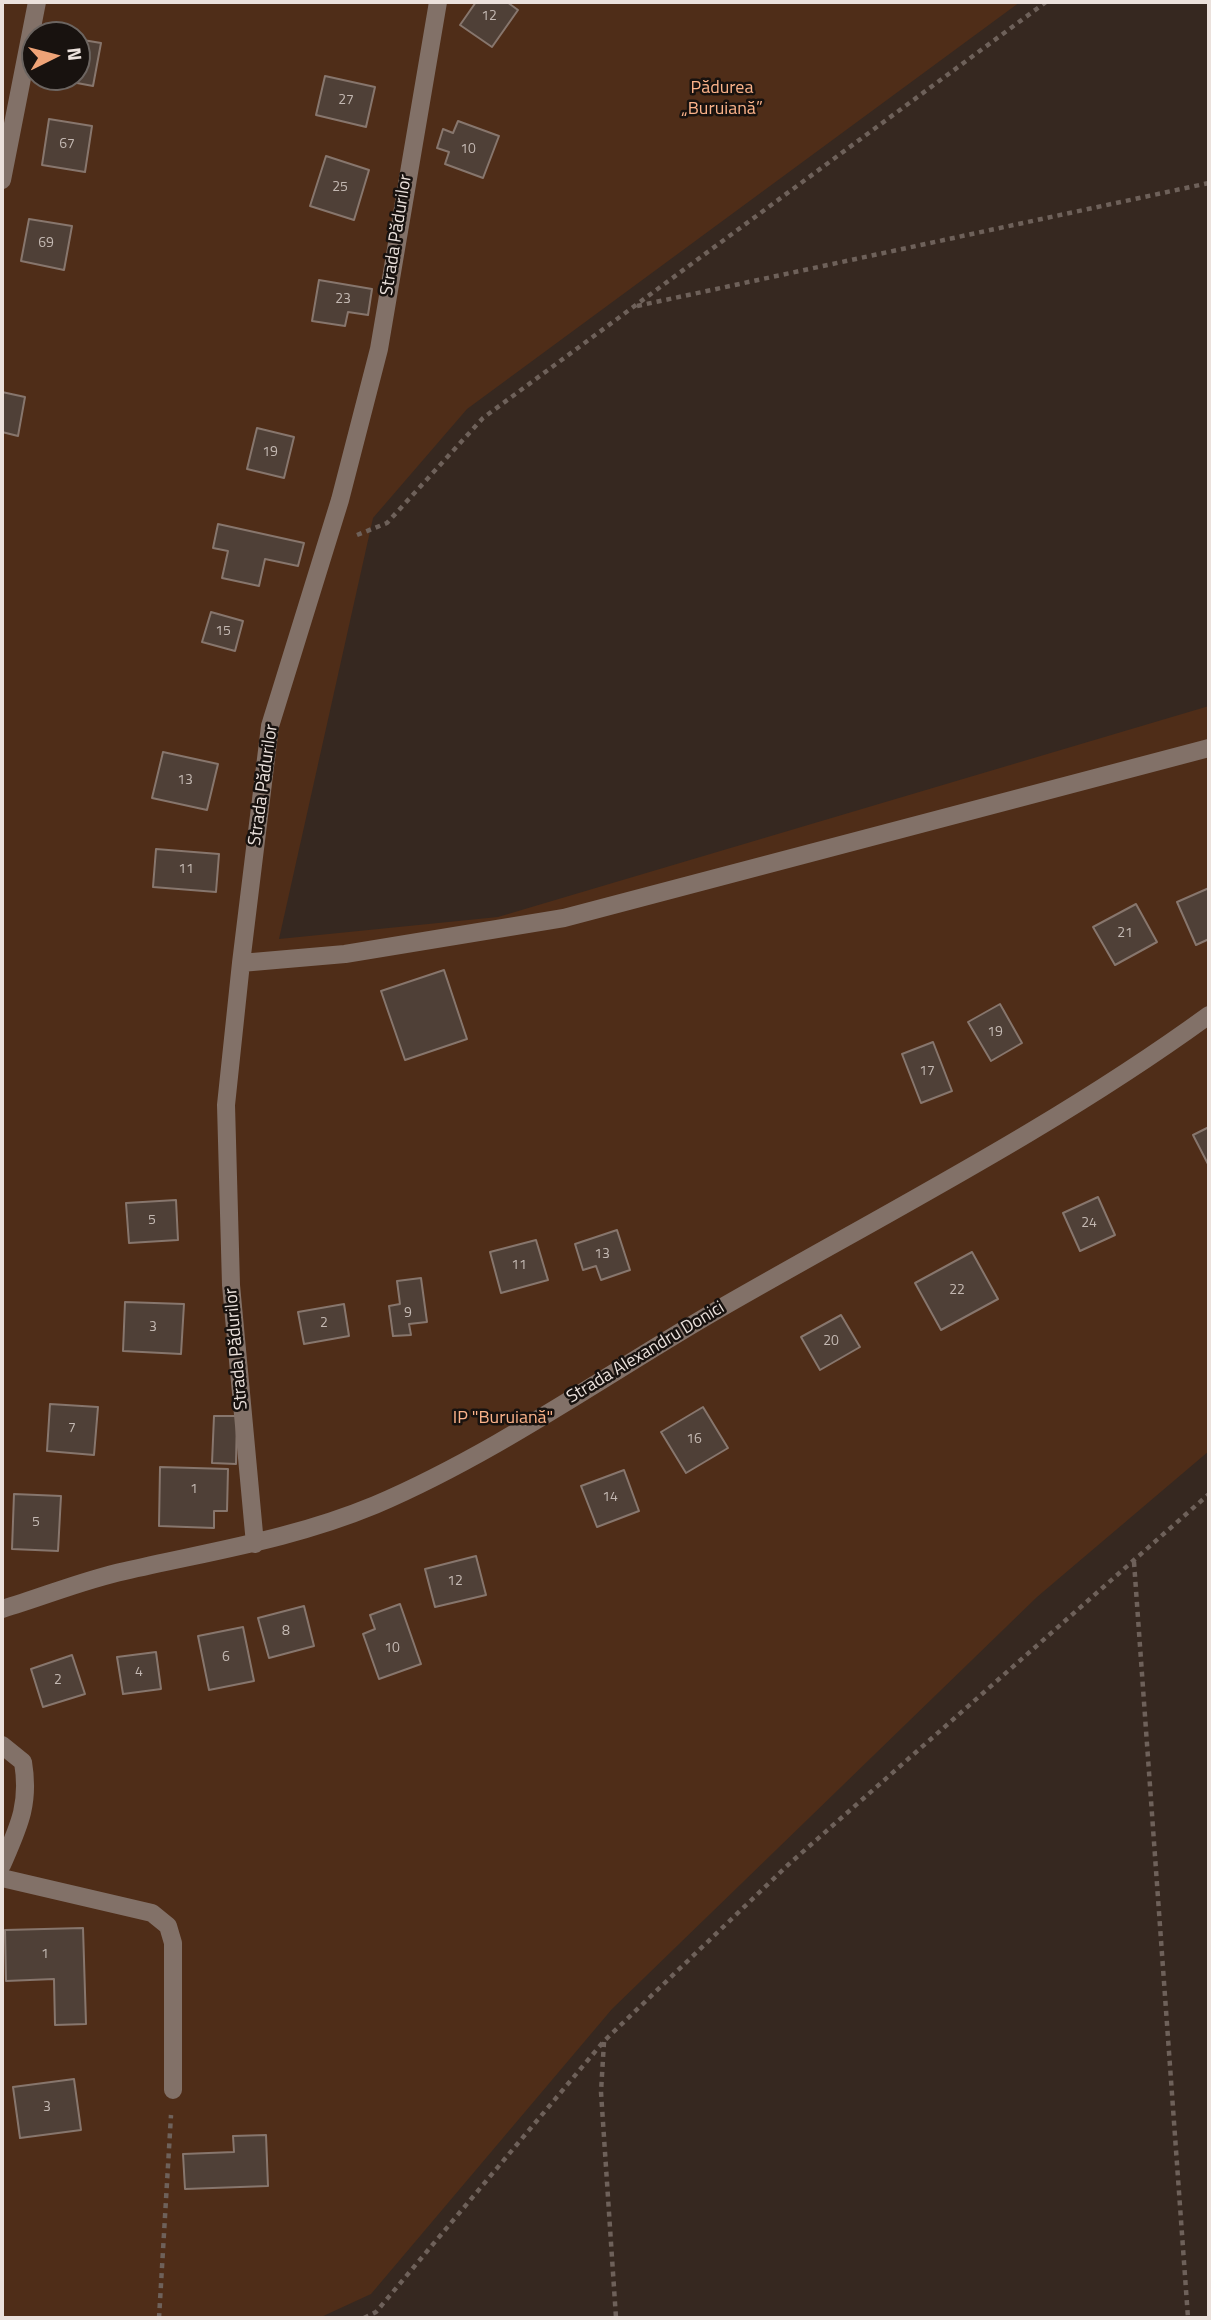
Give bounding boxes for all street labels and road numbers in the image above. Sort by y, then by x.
street label: Strada Pădurilor [377,173,417,297]
street label: Strada Pădurilor [245,723,283,847]
street label: Strada Pădurilor [221,1287,253,1411]
street label: Strada Alexandru Donici [563,1297,729,1409]

